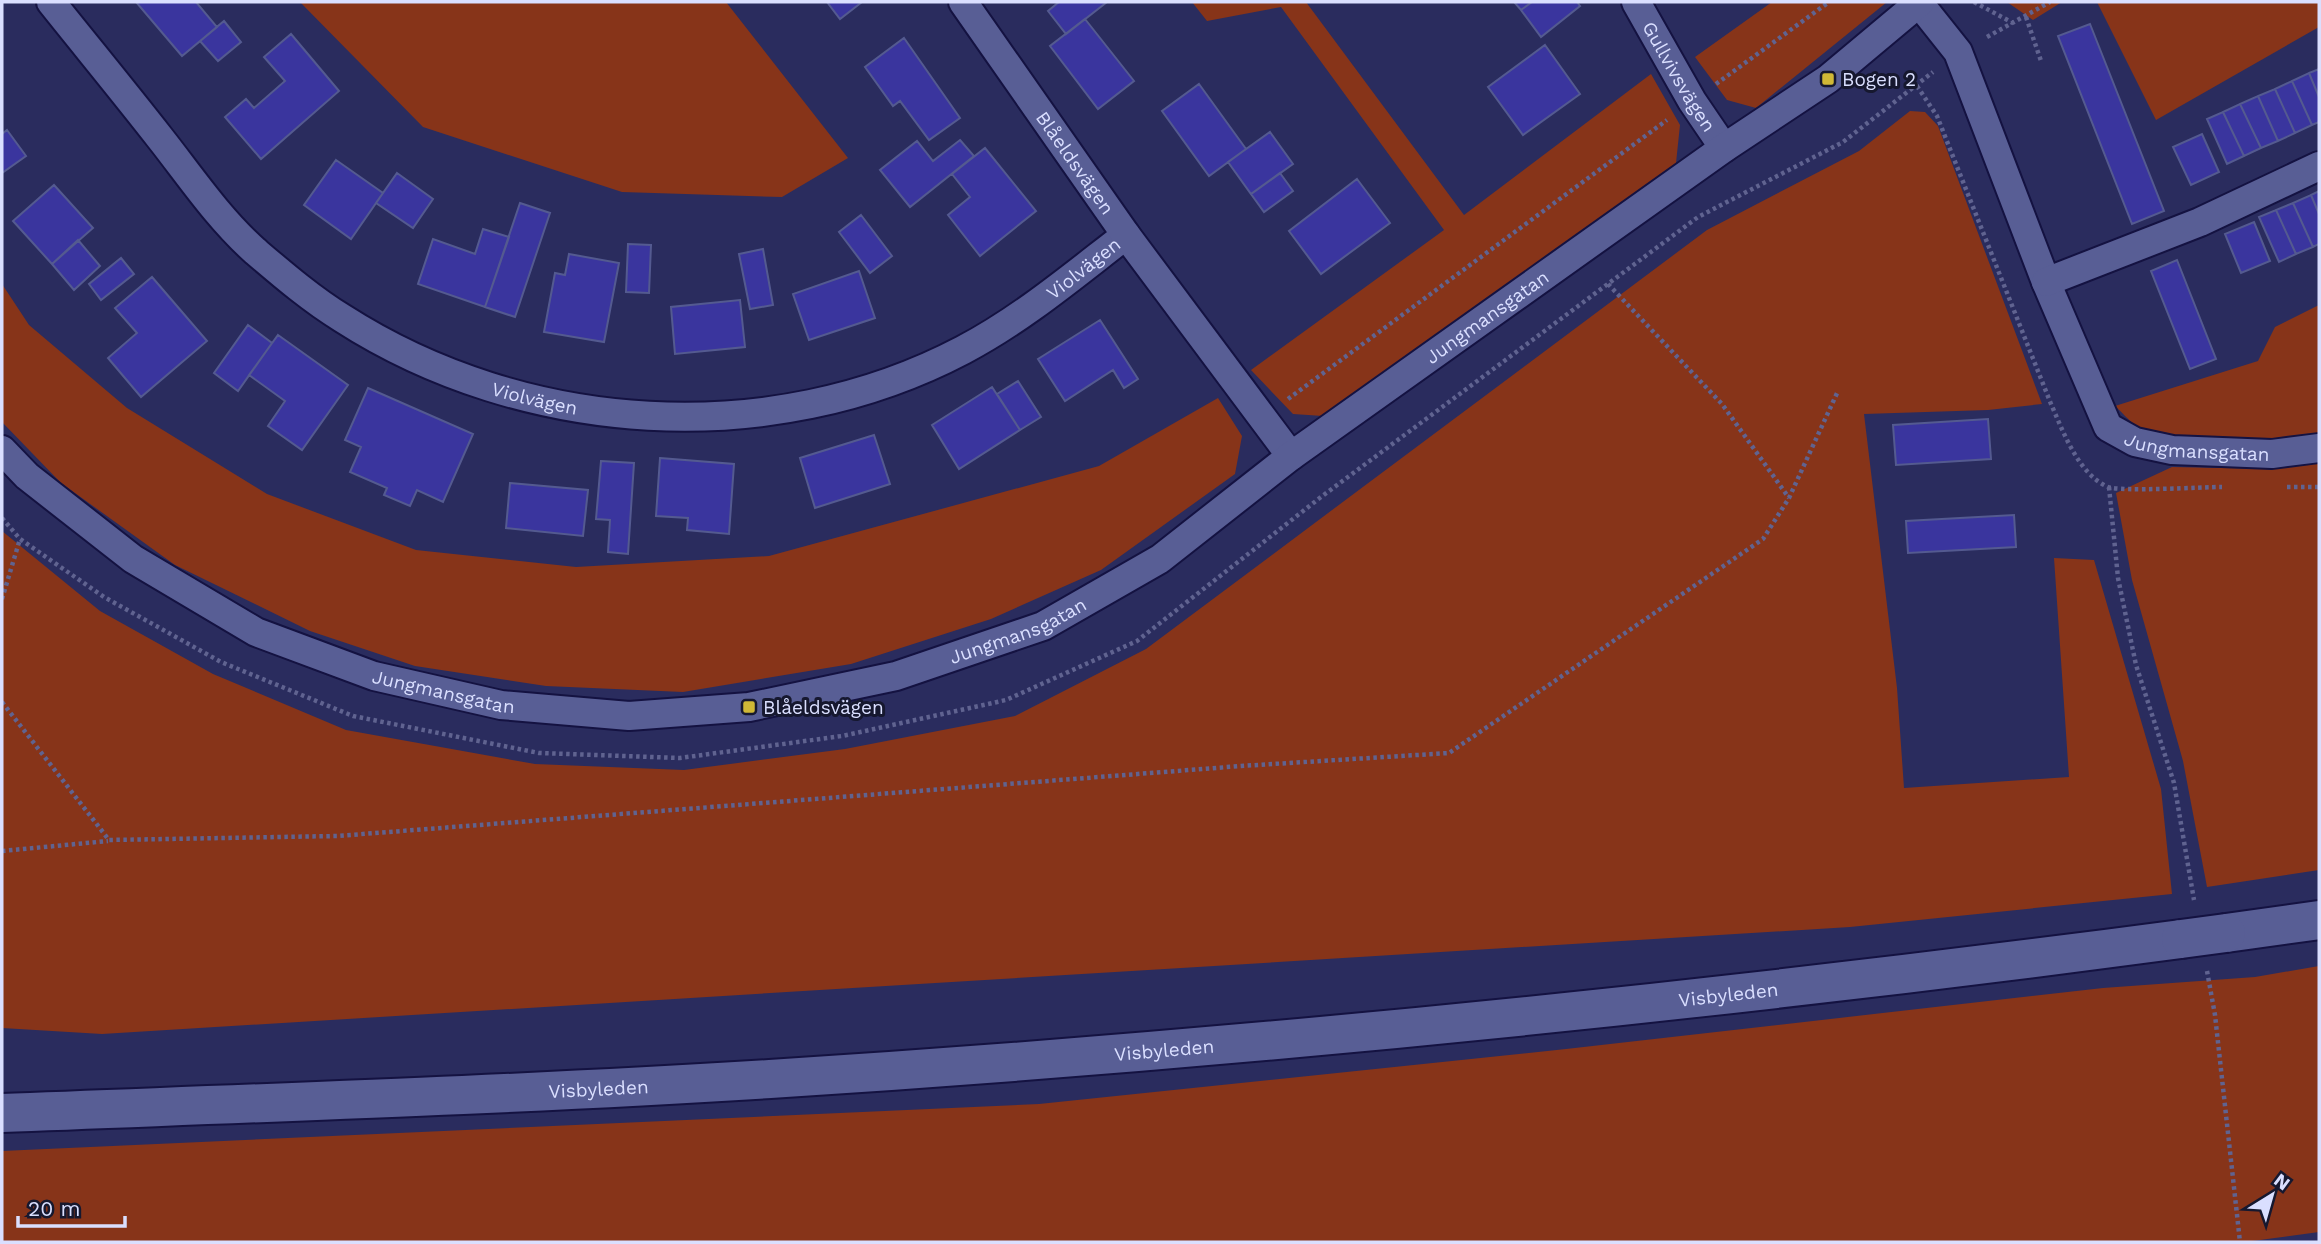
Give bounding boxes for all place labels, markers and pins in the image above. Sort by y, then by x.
place label: Bogen 2 [1842,68,1916,91]
marker: Bogen 2 [1820,71,1836,87]
place label: Blåeldsvägen [763,696,884,719]
marker: Blåeldsvägen [741,699,757,715]

